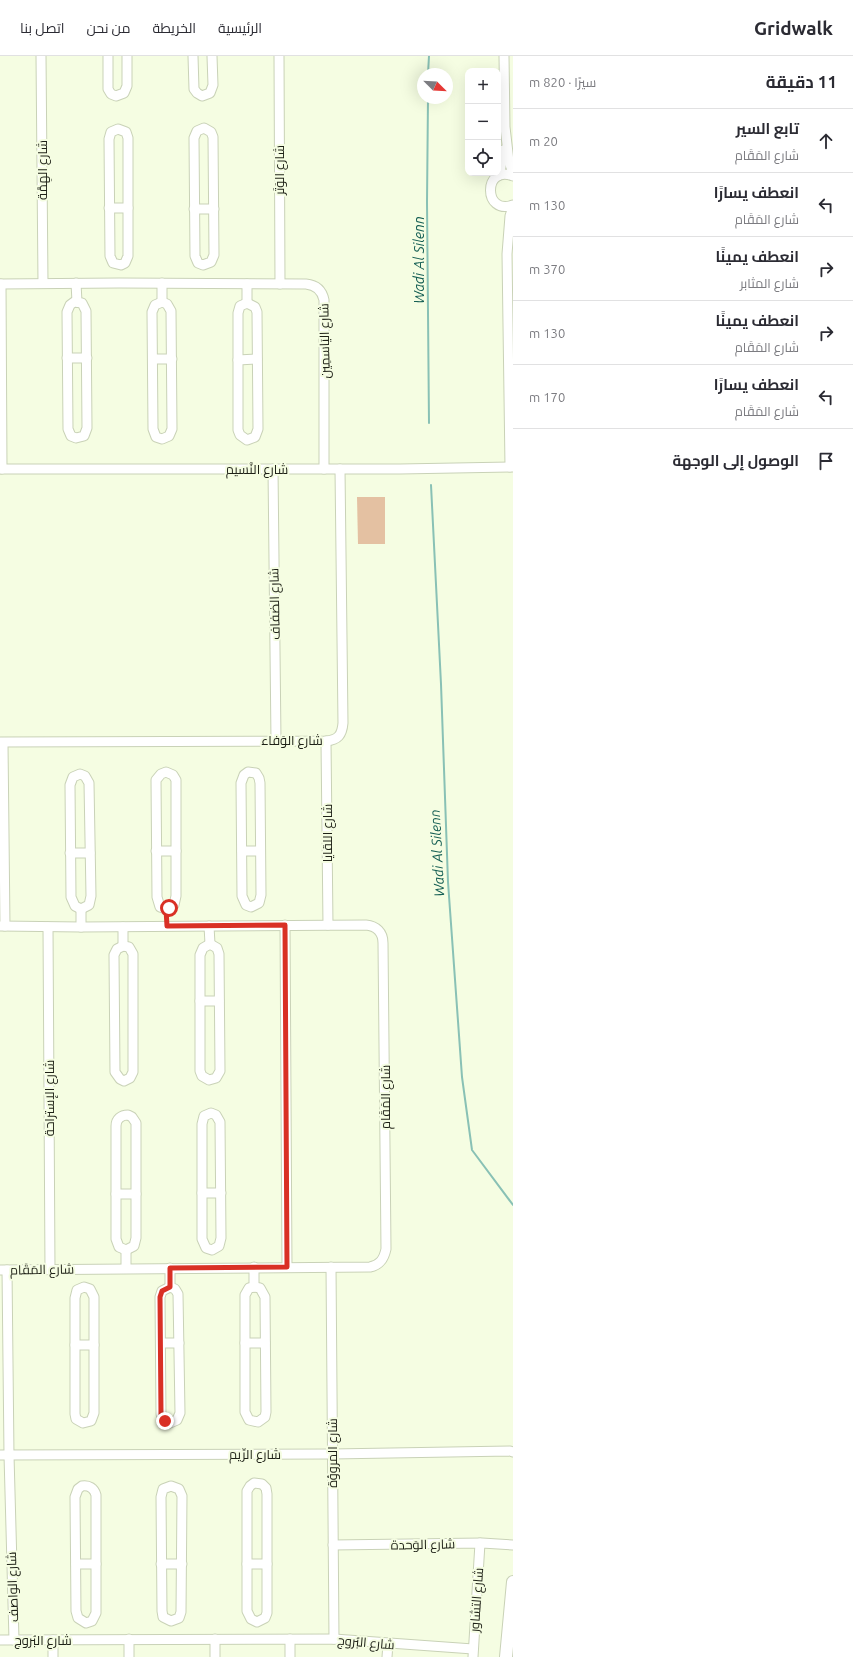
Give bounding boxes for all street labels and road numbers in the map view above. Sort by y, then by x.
street label: شارع الهِمَّة [35,140,52,200]
street label: شارع الوَتَر [272,145,288,196]
street label: شارع اليَاسمِين [316,303,334,379]
street label: شارع النَّسيم [226,462,288,479]
street label: شارع الضفاف [266,568,284,640]
street label: شارع الوَفاء [261,733,323,749]
street label: شارع اللقايا [320,804,336,862]
street label: شارع الإستراحة [42,1060,58,1136]
street label: شارع المَقَام [378,1065,395,1129]
street label: شارع المَقَام [10,1261,74,1280]
street label: شارع المروؤة [325,1418,341,1488]
street label: شارع الرِّيم [229,1447,281,1464]
street label: شارع الوَحدة [391,1536,455,1554]
street label: شارع الواصف [4,1551,22,1623]
street label: شارع التشاور [467,1567,487,1634]
street label: شارع البُروج [14,1633,72,1649]
street label: شارع البُروج [337,1633,395,1653]

